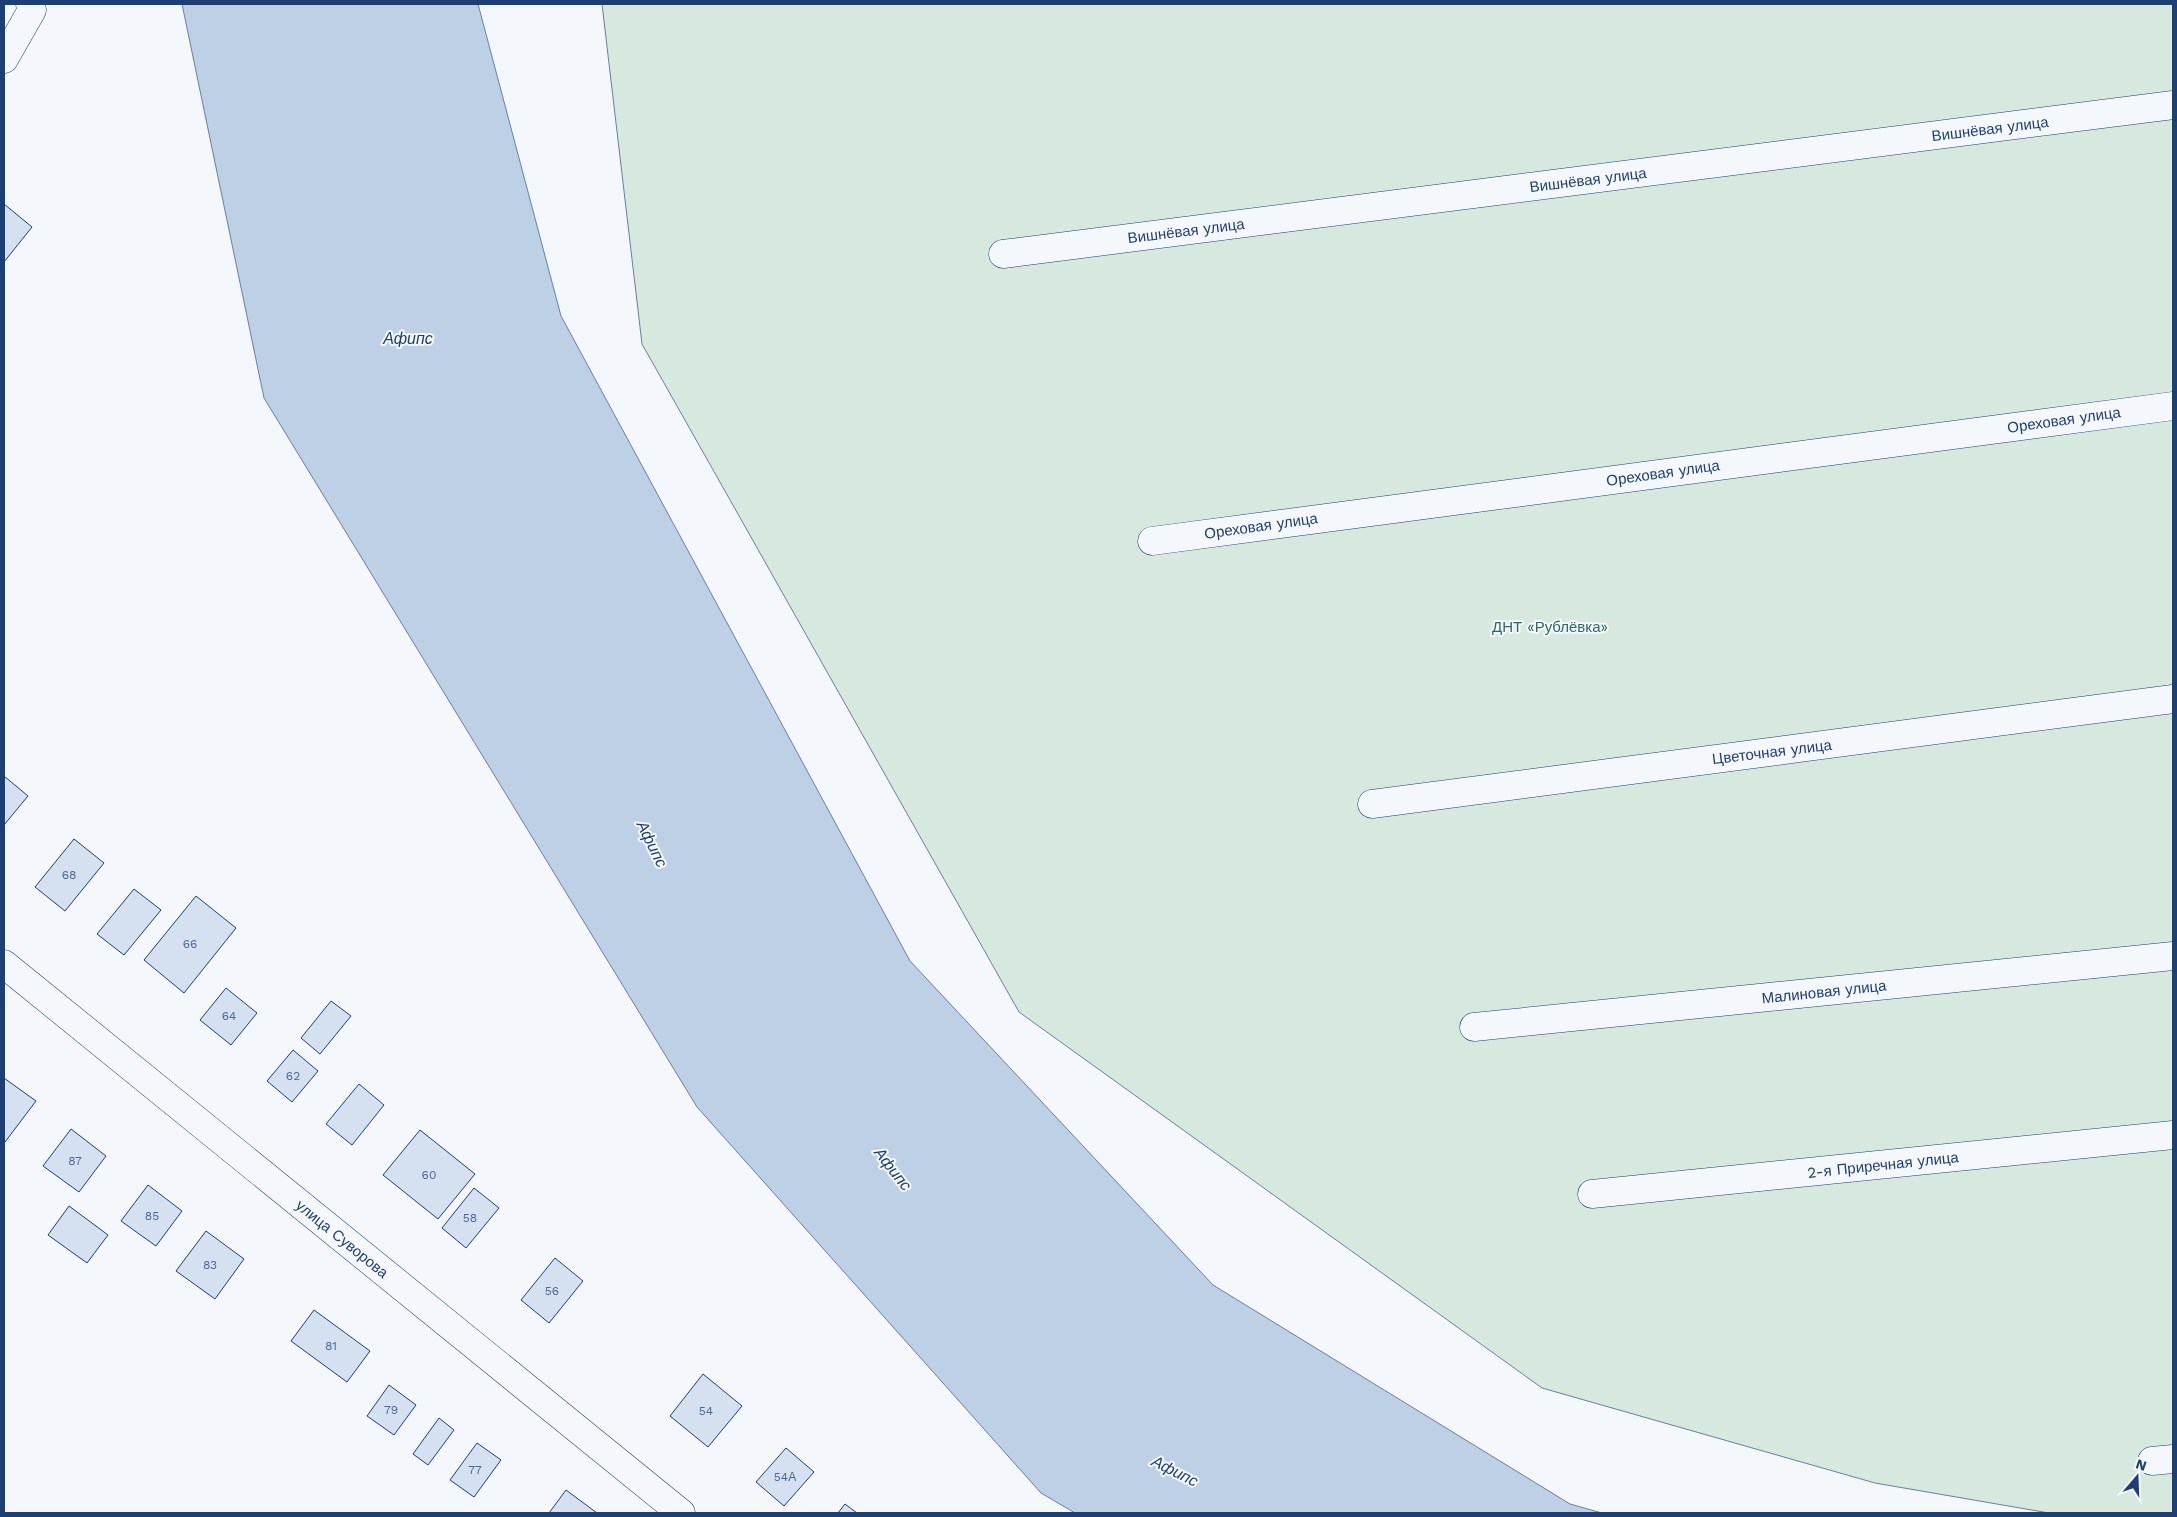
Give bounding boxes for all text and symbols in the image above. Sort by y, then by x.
street label: Вишнёвая улица [1931,113,2050,145]
street label: Вишнёвая улица [1529,164,1648,196]
street label: Вишнёвая улица [1127,215,1246,247]
water label: Афипс [382,329,433,348]
street label: Ореховая улица [2006,403,2123,437]
street label: Ореховая улица [1605,456,1722,490]
street label: Ореховая улица [1203,509,1320,543]
park label: ДНТ «Рублёвка» [1492,618,1608,636]
street label: Цветочная улица [1711,736,1833,768]
water label: Афипс [632,817,671,870]
house number: 68 [62,868,76,882]
house number: 66 [183,937,197,951]
street label: Малиновая улица [1761,976,1888,1008]
house number: 64 [222,1009,236,1023]
house number: 62 [286,1069,300,1083]
water label: Афипс [870,1143,916,1194]
street label: 2-я Приречная улица [1807,1148,1960,1182]
house number: 87 [68,1154,82,1168]
house number: 60 [422,1168,436,1182]
street label: улица Суворова [292,1196,392,1282]
house number: 85 [145,1209,159,1223]
house number: 58 [463,1211,477,1225]
house number: 83 [203,1258,217,1272]
house number: 56 [545,1284,559,1298]
house number: 81 [325,1339,337,1353]
house number: 79 [384,1403,398,1417]
house number: 54 [699,1404,713,1418]
water label: Афипс [1148,1451,1201,1491]
north arrow [2112,1452,2162,1502]
text: N [2134,1455,2149,1474]
house number: 77 [468,1463,482,1477]
house number: 54А [774,1470,796,1484]

